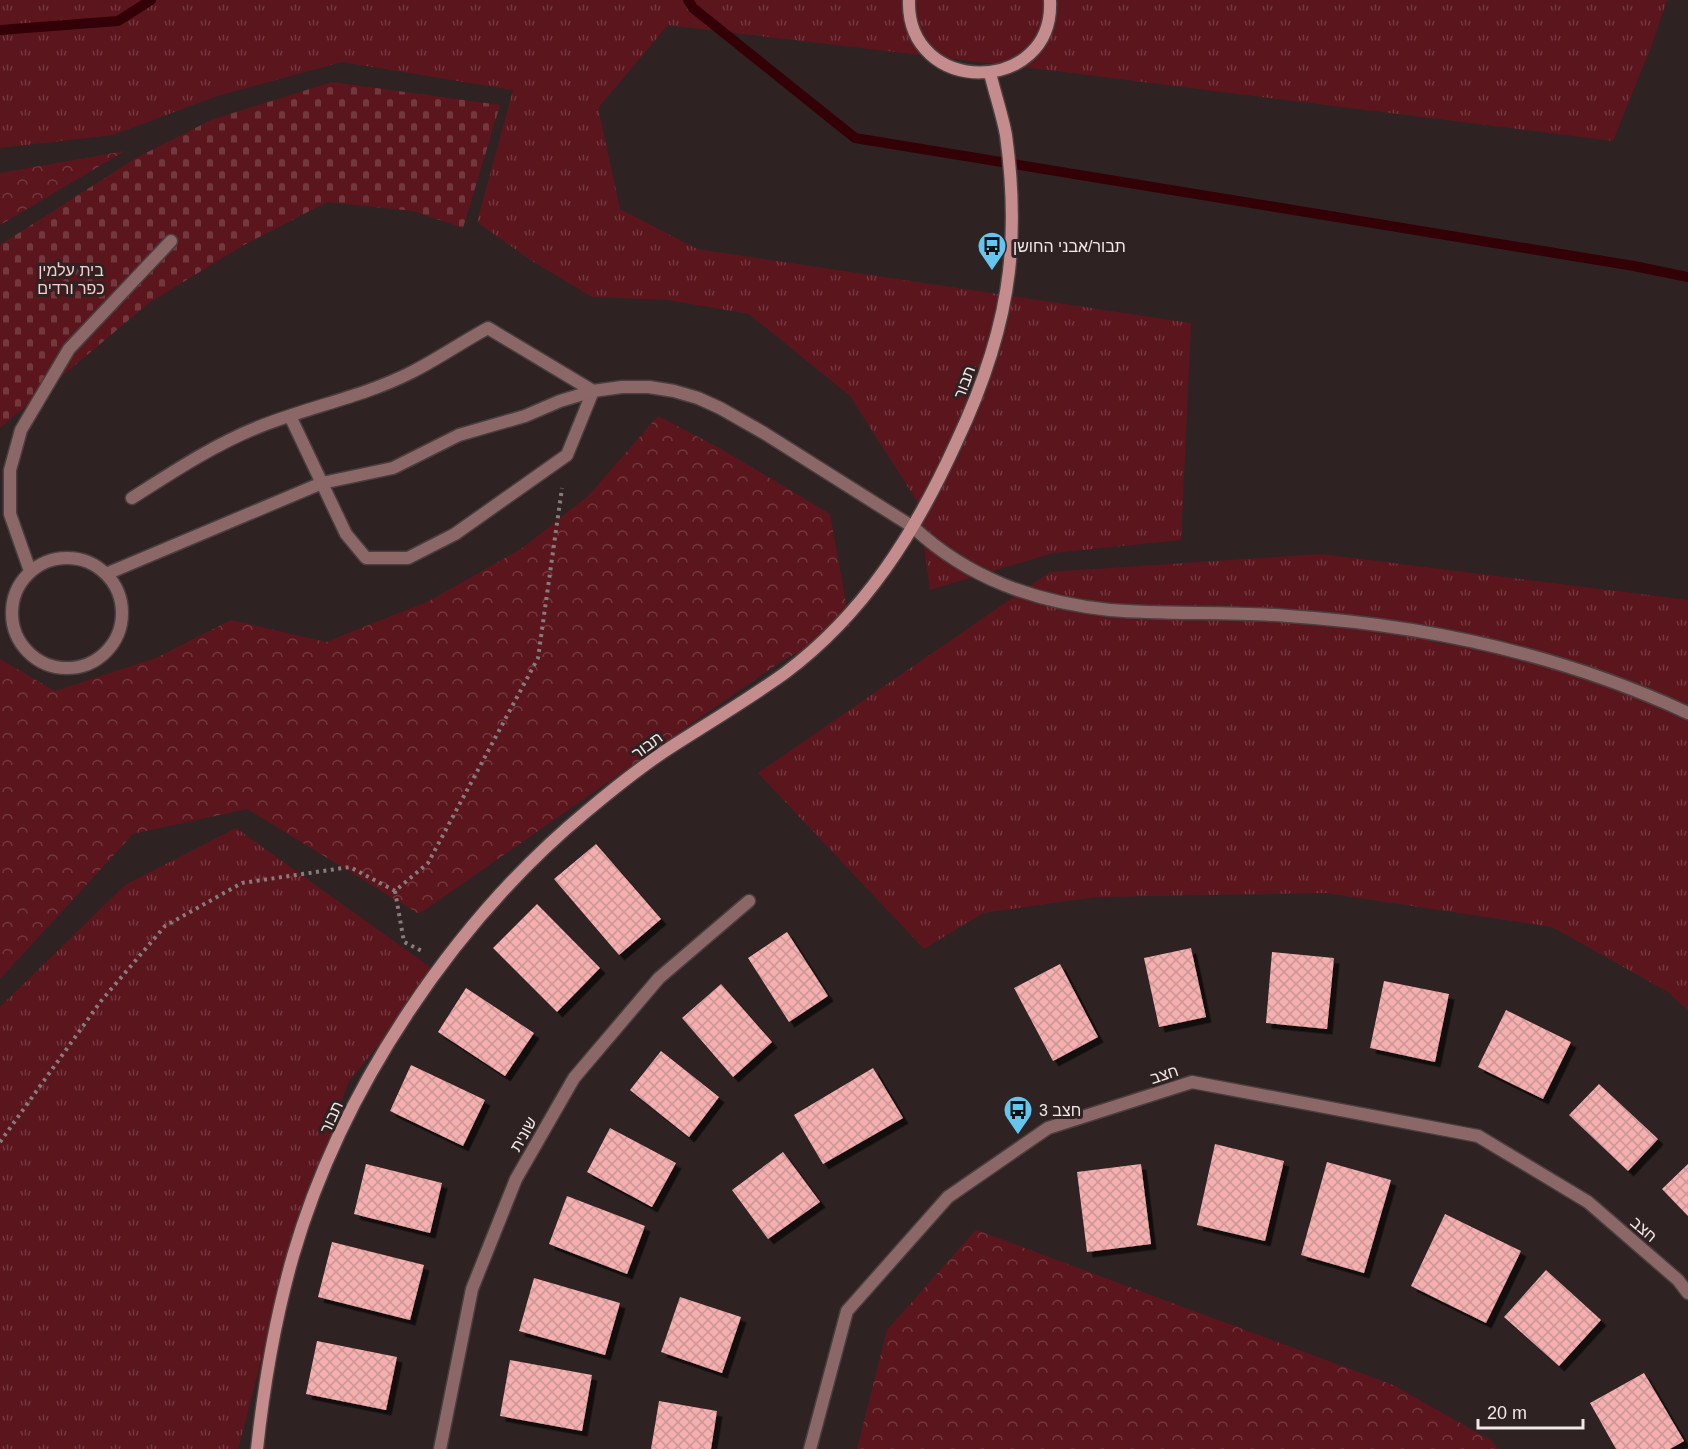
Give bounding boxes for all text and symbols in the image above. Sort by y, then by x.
bus stop icon: תבור/אבני החושן [976,230,1008,272]
place label: תבור/אבני החושן [1013,238,1126,255]
park label: בית עלמין כפר ורדים [37,262,105,297]
street label: תבור [951,364,978,401]
street label: תבור [629,729,666,762]
street label: חצב [1148,1062,1180,1087]
bus stop icon: חצב 3 [1002,1094,1034,1136]
street label: תבור [317,1099,346,1136]
place label: חצב 3 [1039,1102,1081,1119]
street label: שונית [507,1114,540,1155]
street label: חצב [1627,1214,1660,1245]
scale bar [1478,1392,1583,1430]
text: 20 m [1487,1403,1527,1423]

